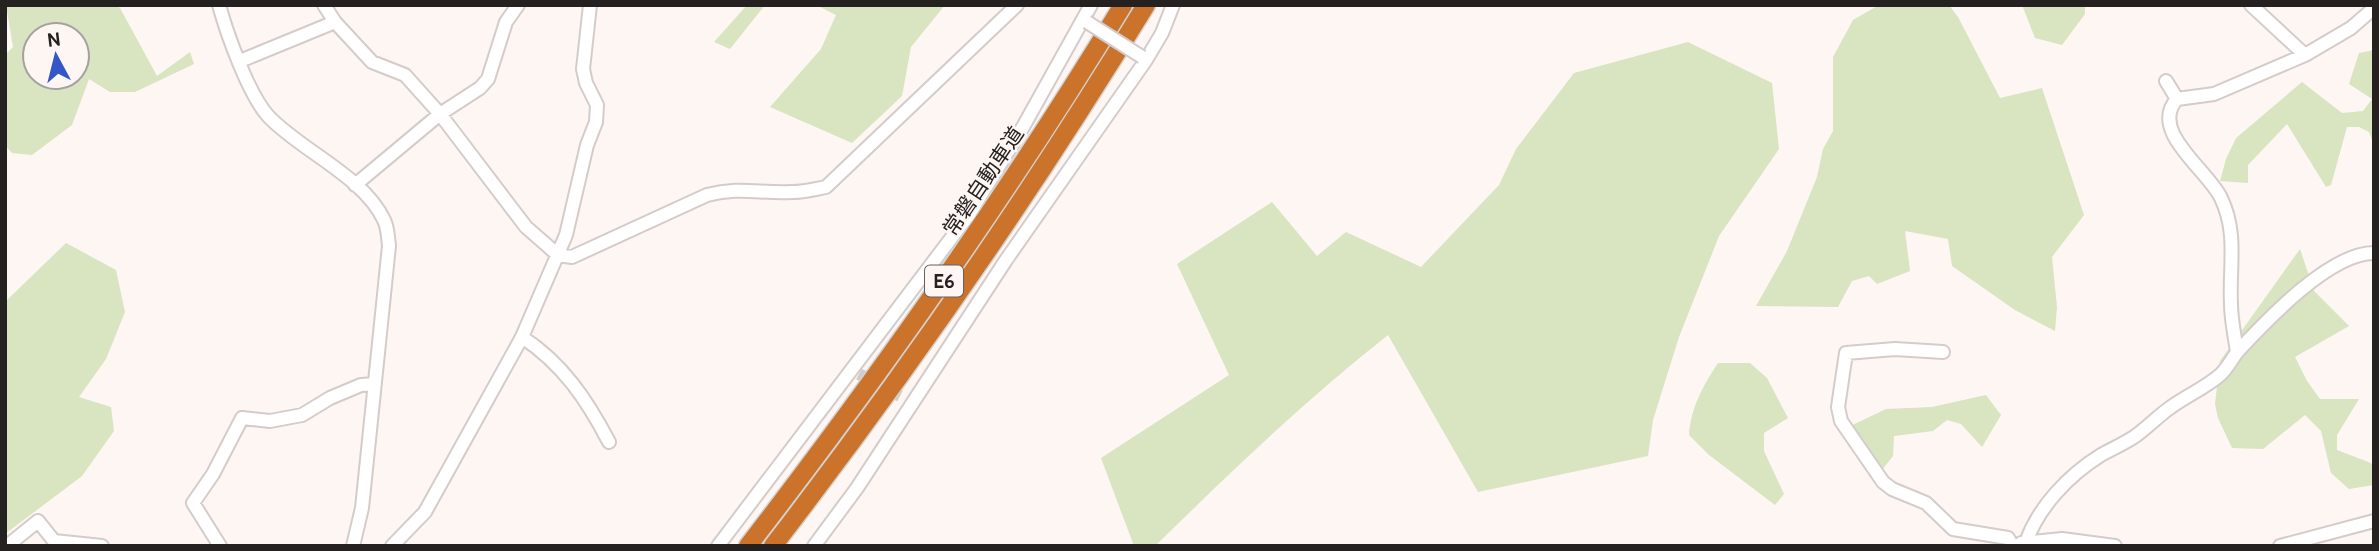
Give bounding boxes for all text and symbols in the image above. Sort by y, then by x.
north arrow [21,21,91,91]
text: N [46,27,62,52]
street label: 常磐自動車道 [937,122,1029,240]
road number: E6 [925,266,963,296]

